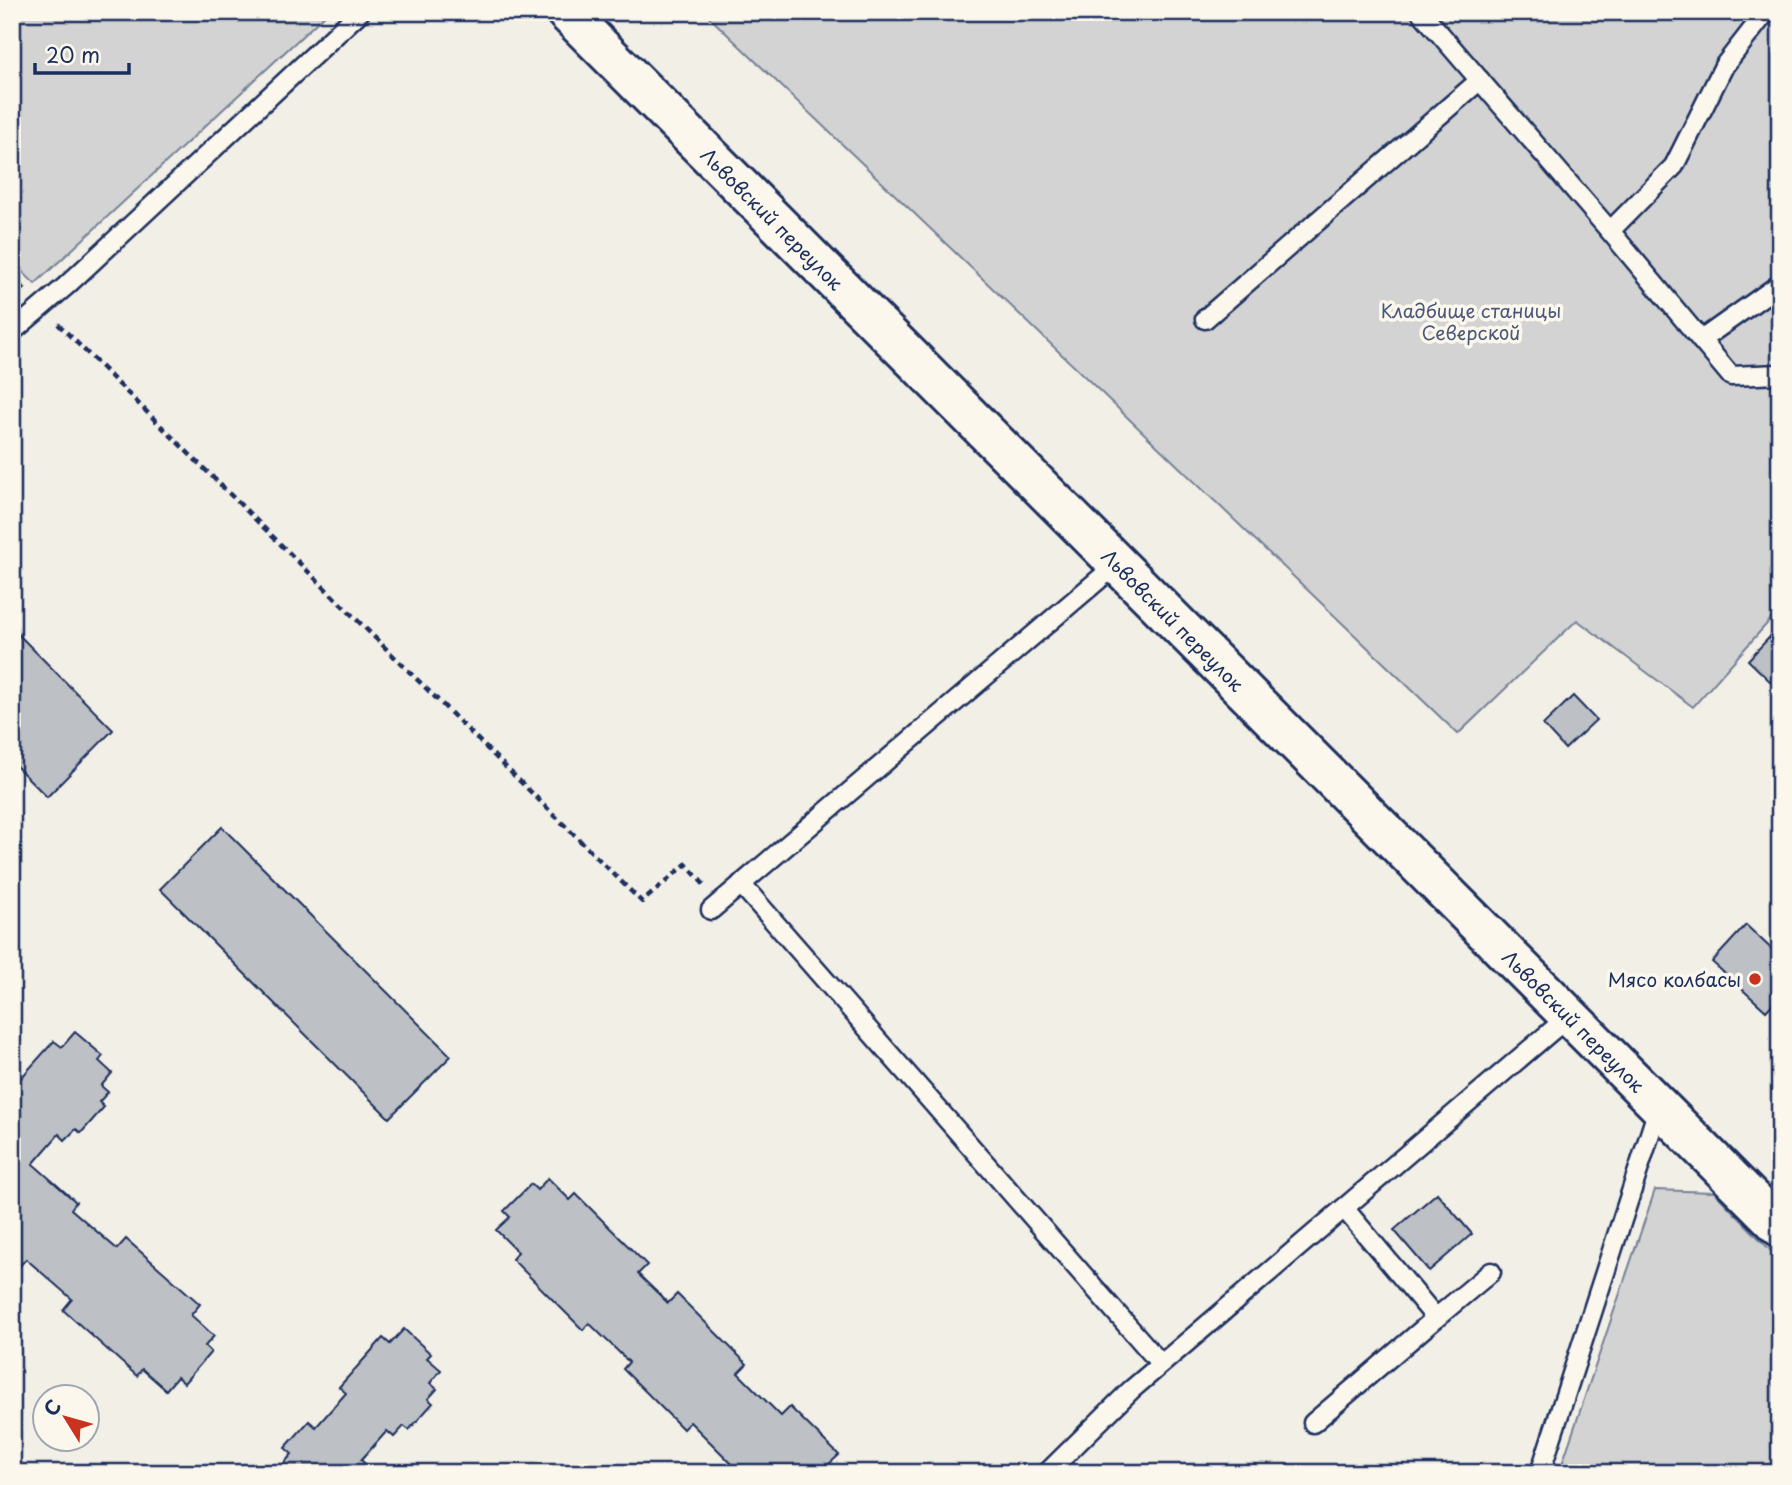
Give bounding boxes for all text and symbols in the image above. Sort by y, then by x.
scale bar [35,32,130,76]
text: 20 m [46,38,100,70]
street label: Львовский переулок [695,141,850,297]
park label: Кладбище станицы Северской [1381,296,1561,346]
street label: Львовский переулок [1096,542,1251,698]
street label: Львовский переулок [1496,943,1652,1099]
place label: Мясо колбасы [1608,965,1741,993]
marker: Мясо колбасы [1747,971,1763,987]
north arrow [32,1384,102,1454]
text: С [36,1393,67,1421]

